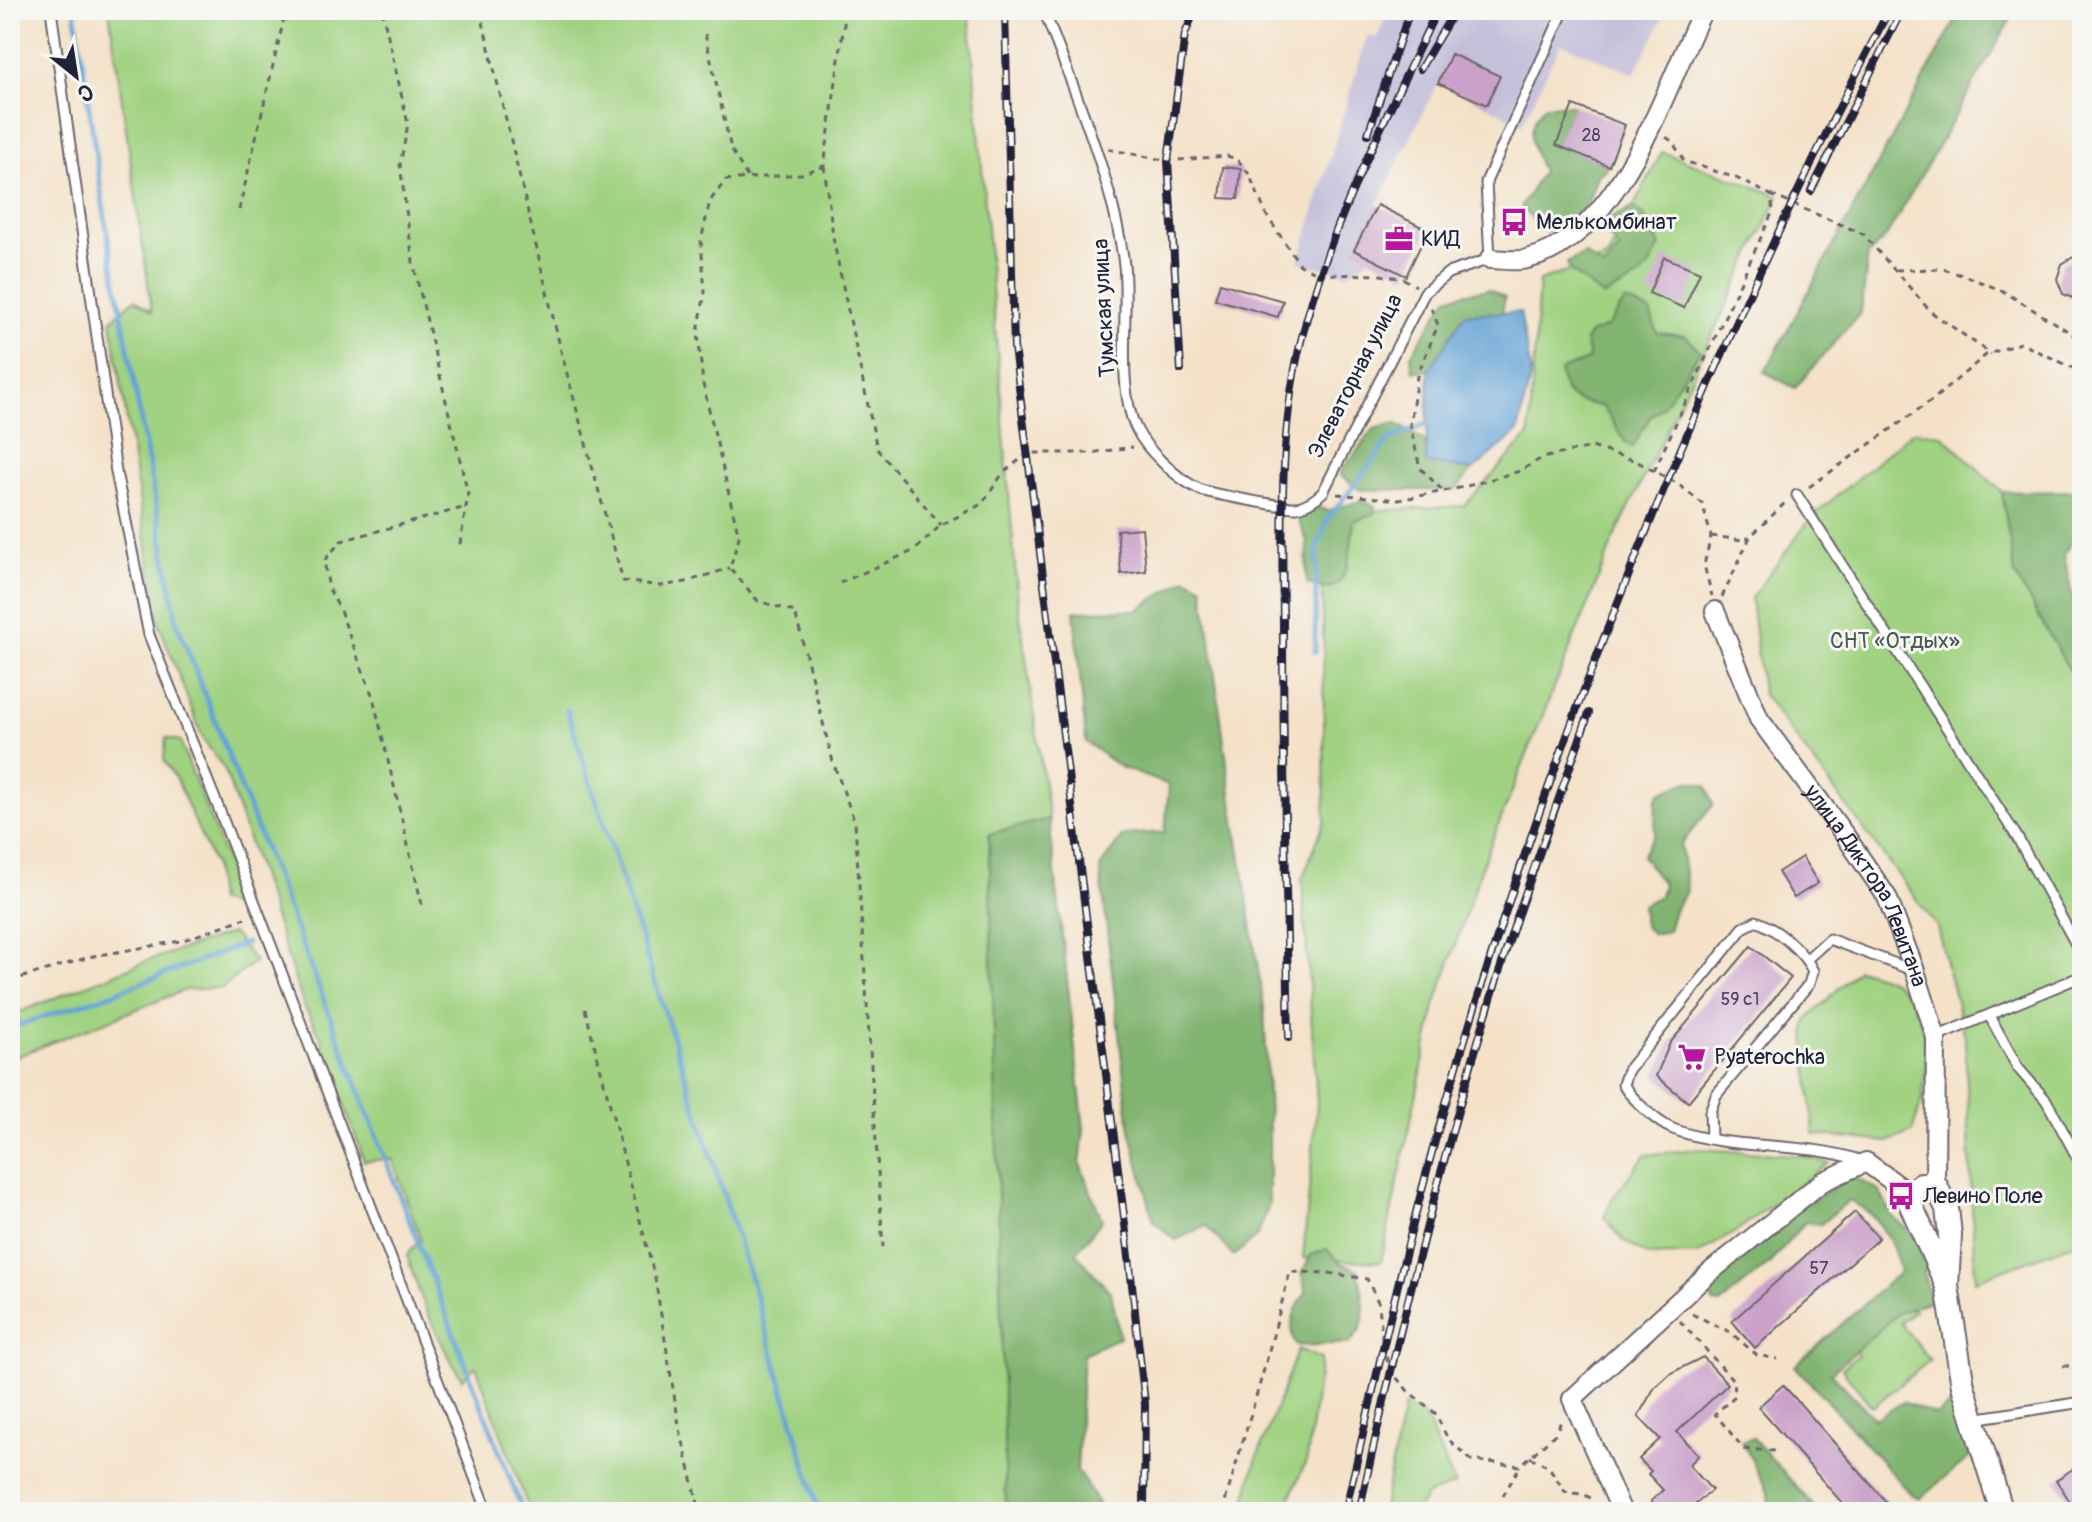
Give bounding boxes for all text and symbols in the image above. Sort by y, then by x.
north arrow [36,36,116,116]
text: С [72,77,98,108]
house number: 28 [1581,124,1601,147]
bus stop icon: Мелькомбинат [1499,207,1529,237]
place label: Мелькомбинат [1536,208,1677,236]
office icon: КИД [1384,224,1414,254]
place label: КИД [1421,225,1461,253]
street label: Тумская улица [1086,238,1122,378]
street label: Элеваторная улица [1301,289,1409,463]
park label: СНТ «Отдых» [1830,627,1960,655]
street label: улица Диктора Левитана [1797,778,1933,990]
house number: 59 с1 [1720,988,1760,1011]
supermarket icon: Pyaterochka [1677,1042,1707,1072]
place label: Pyaterochka [1714,1043,1825,1071]
bus stop icon: Левино Поле [1886,1181,1916,1211]
place label: Левино Поле [1922,1182,2043,1210]
house number: 57 [1809,1257,1829,1280]

